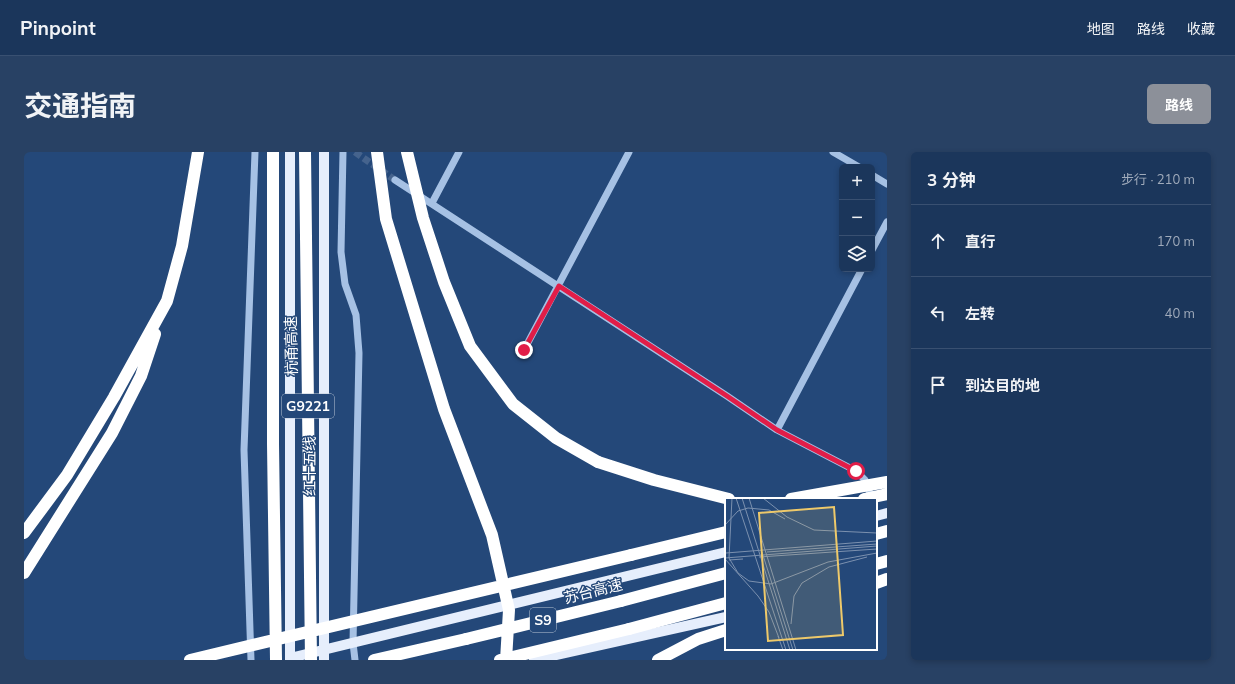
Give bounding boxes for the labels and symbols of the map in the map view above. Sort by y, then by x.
street label: 杭甬高速 [281,316,301,376]
route end [515,341,533,359]
road number: G9221 [282,394,334,418]
street label: 红十五线 [300,436,319,496]
route start [847,462,865,480]
inset map [725,498,877,650]
street label: 苏台高速 [562,575,624,607]
road number: S9 [530,608,556,632]

